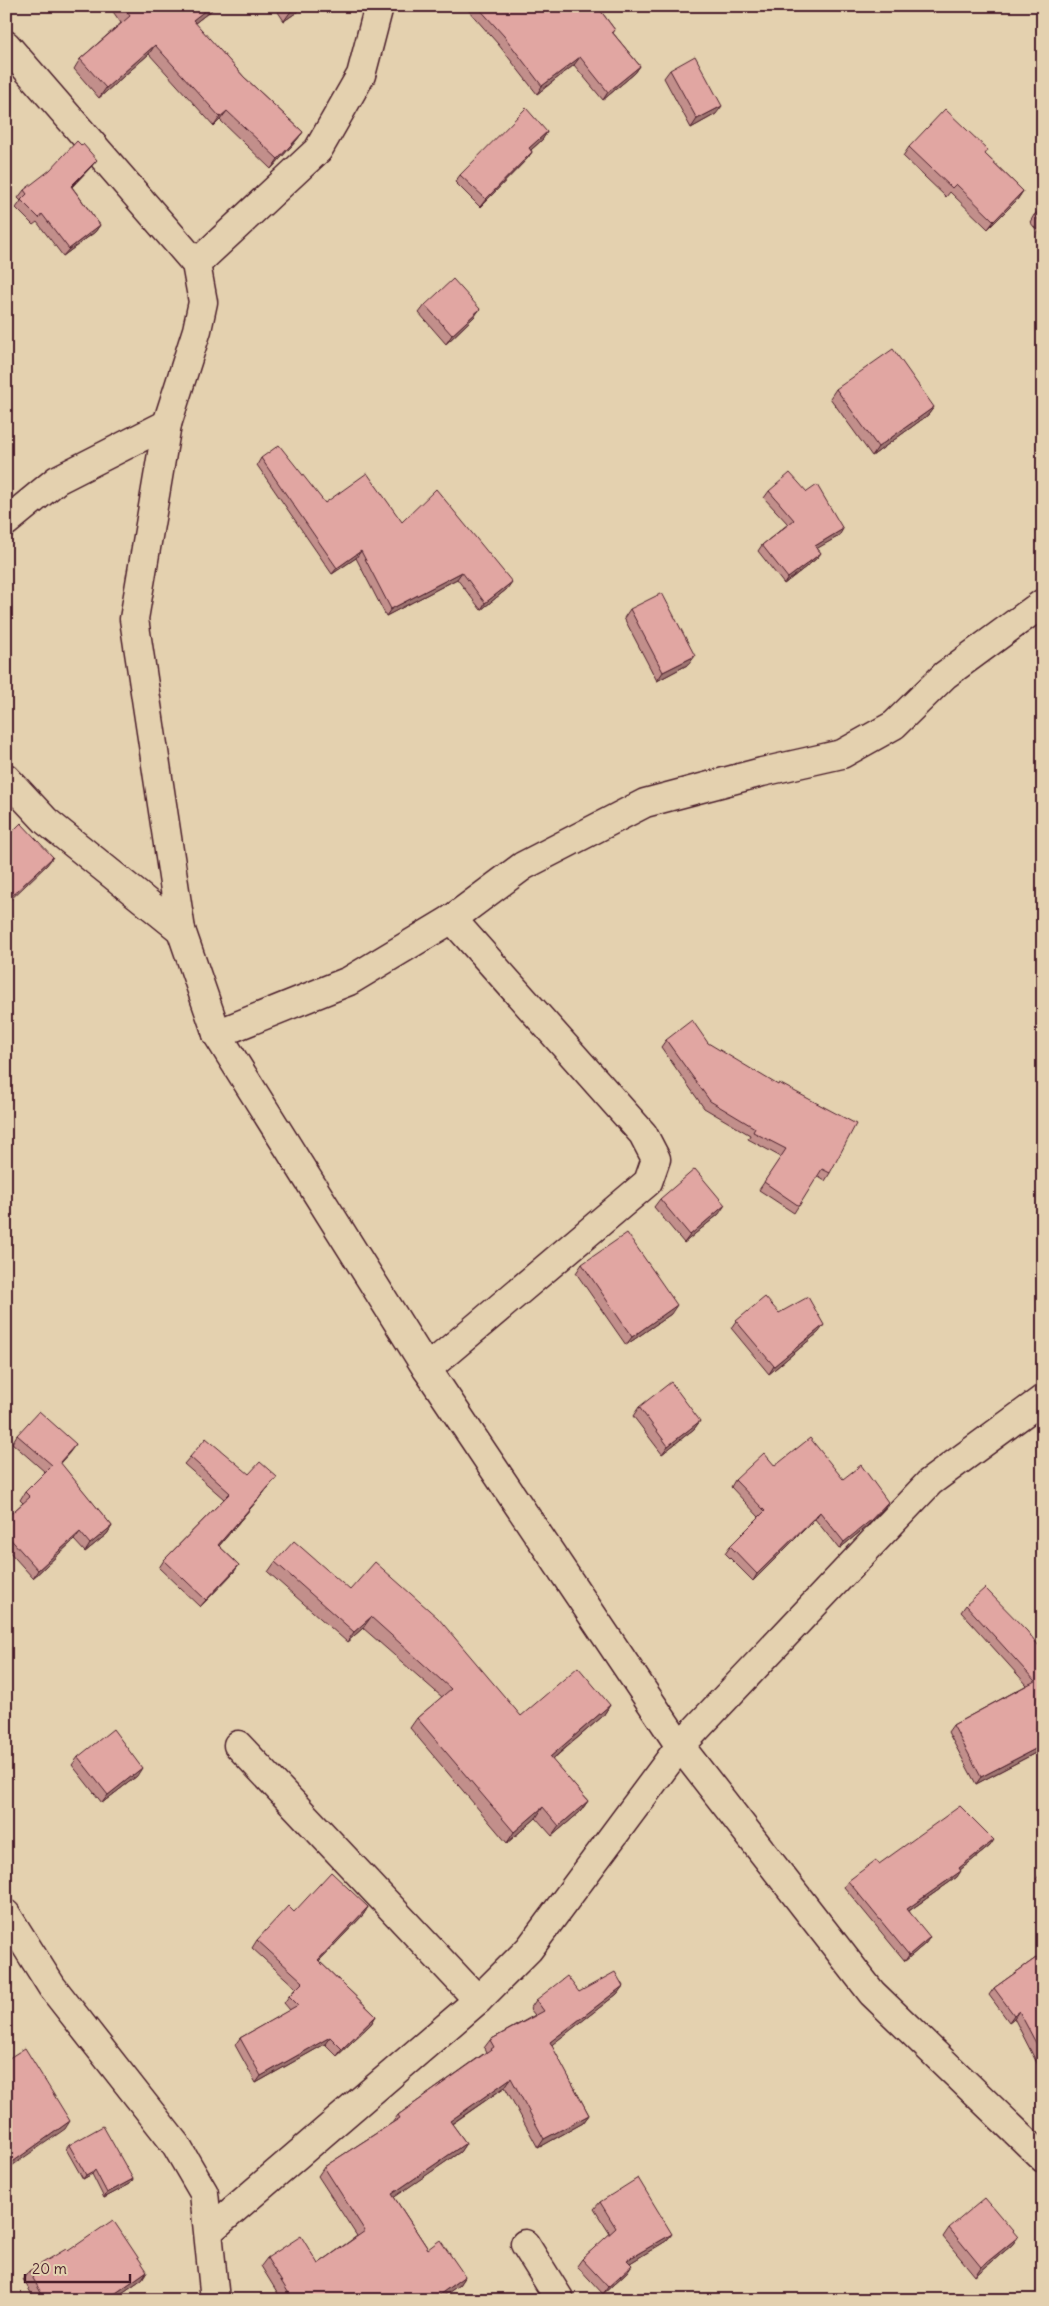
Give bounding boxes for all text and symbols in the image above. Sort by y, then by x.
scale bar [25,2251,130,2283]
text: 20 m [32,2259,67,2278]

